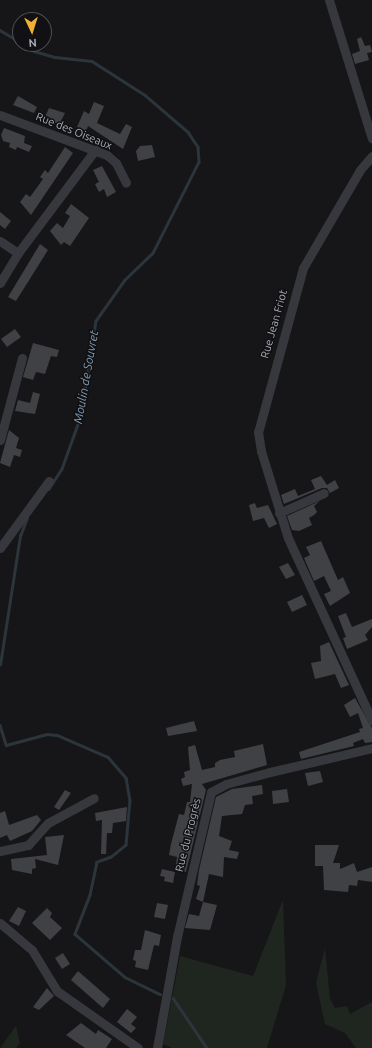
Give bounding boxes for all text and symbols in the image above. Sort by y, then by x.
north arrow [12,12,52,52]
text: N [28,37,37,49]
street label: Rue des Oiseaux [34,110,114,152]
street label: Rue Jean Friot [258,288,290,360]
water label: Moulin de Souvret [71,329,101,425]
street label: Rue du Progrès [172,797,204,873]

